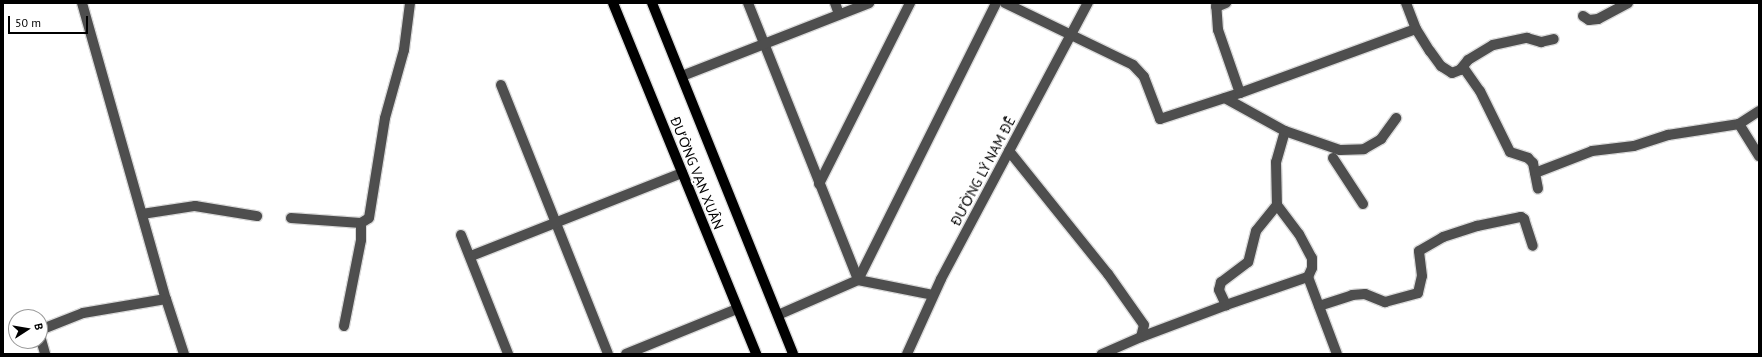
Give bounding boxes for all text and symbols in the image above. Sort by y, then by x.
scale bar [10,8,90,34]
text: 50 m [15,15,41,30]
street label: ĐƯỜNG LÝ NAM ĐẾ [947,113,1019,229]
street label: ĐƯỜNG VẠN XUÂN [667,114,727,232]
north arrow [8,309,48,349]
text: B [31,322,46,331]

